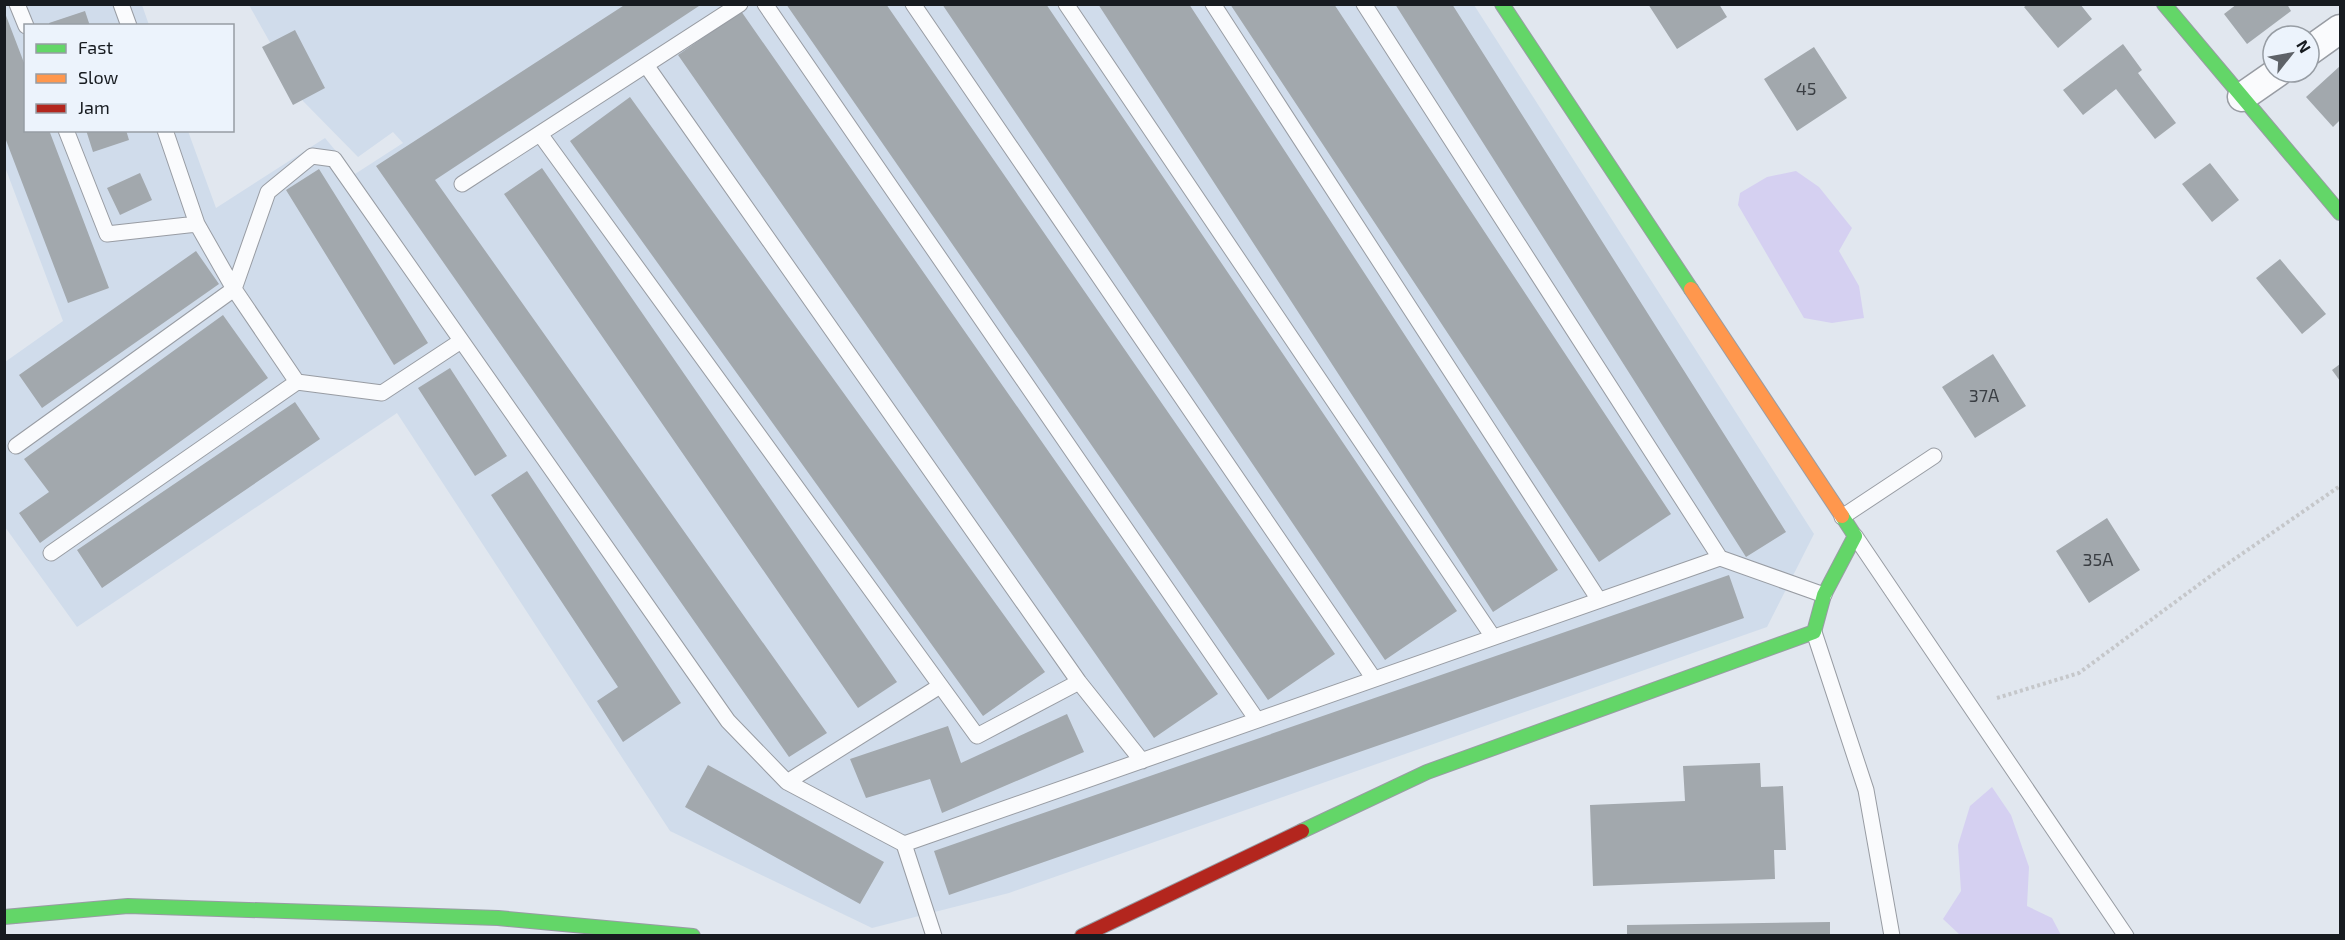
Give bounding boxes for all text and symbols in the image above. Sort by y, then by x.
legend [24,24,234,132]
north arrow [2261,24,2321,84]
text: Fast [78,36,113,58]
text: N [2293,36,2315,56]
text: Slow [78,66,119,88]
house number: 45 [1796,77,1816,99]
text: Jam [78,96,110,118]
house number: 37А [1969,384,2000,406]
house number: 35А [2083,548,2114,570]

